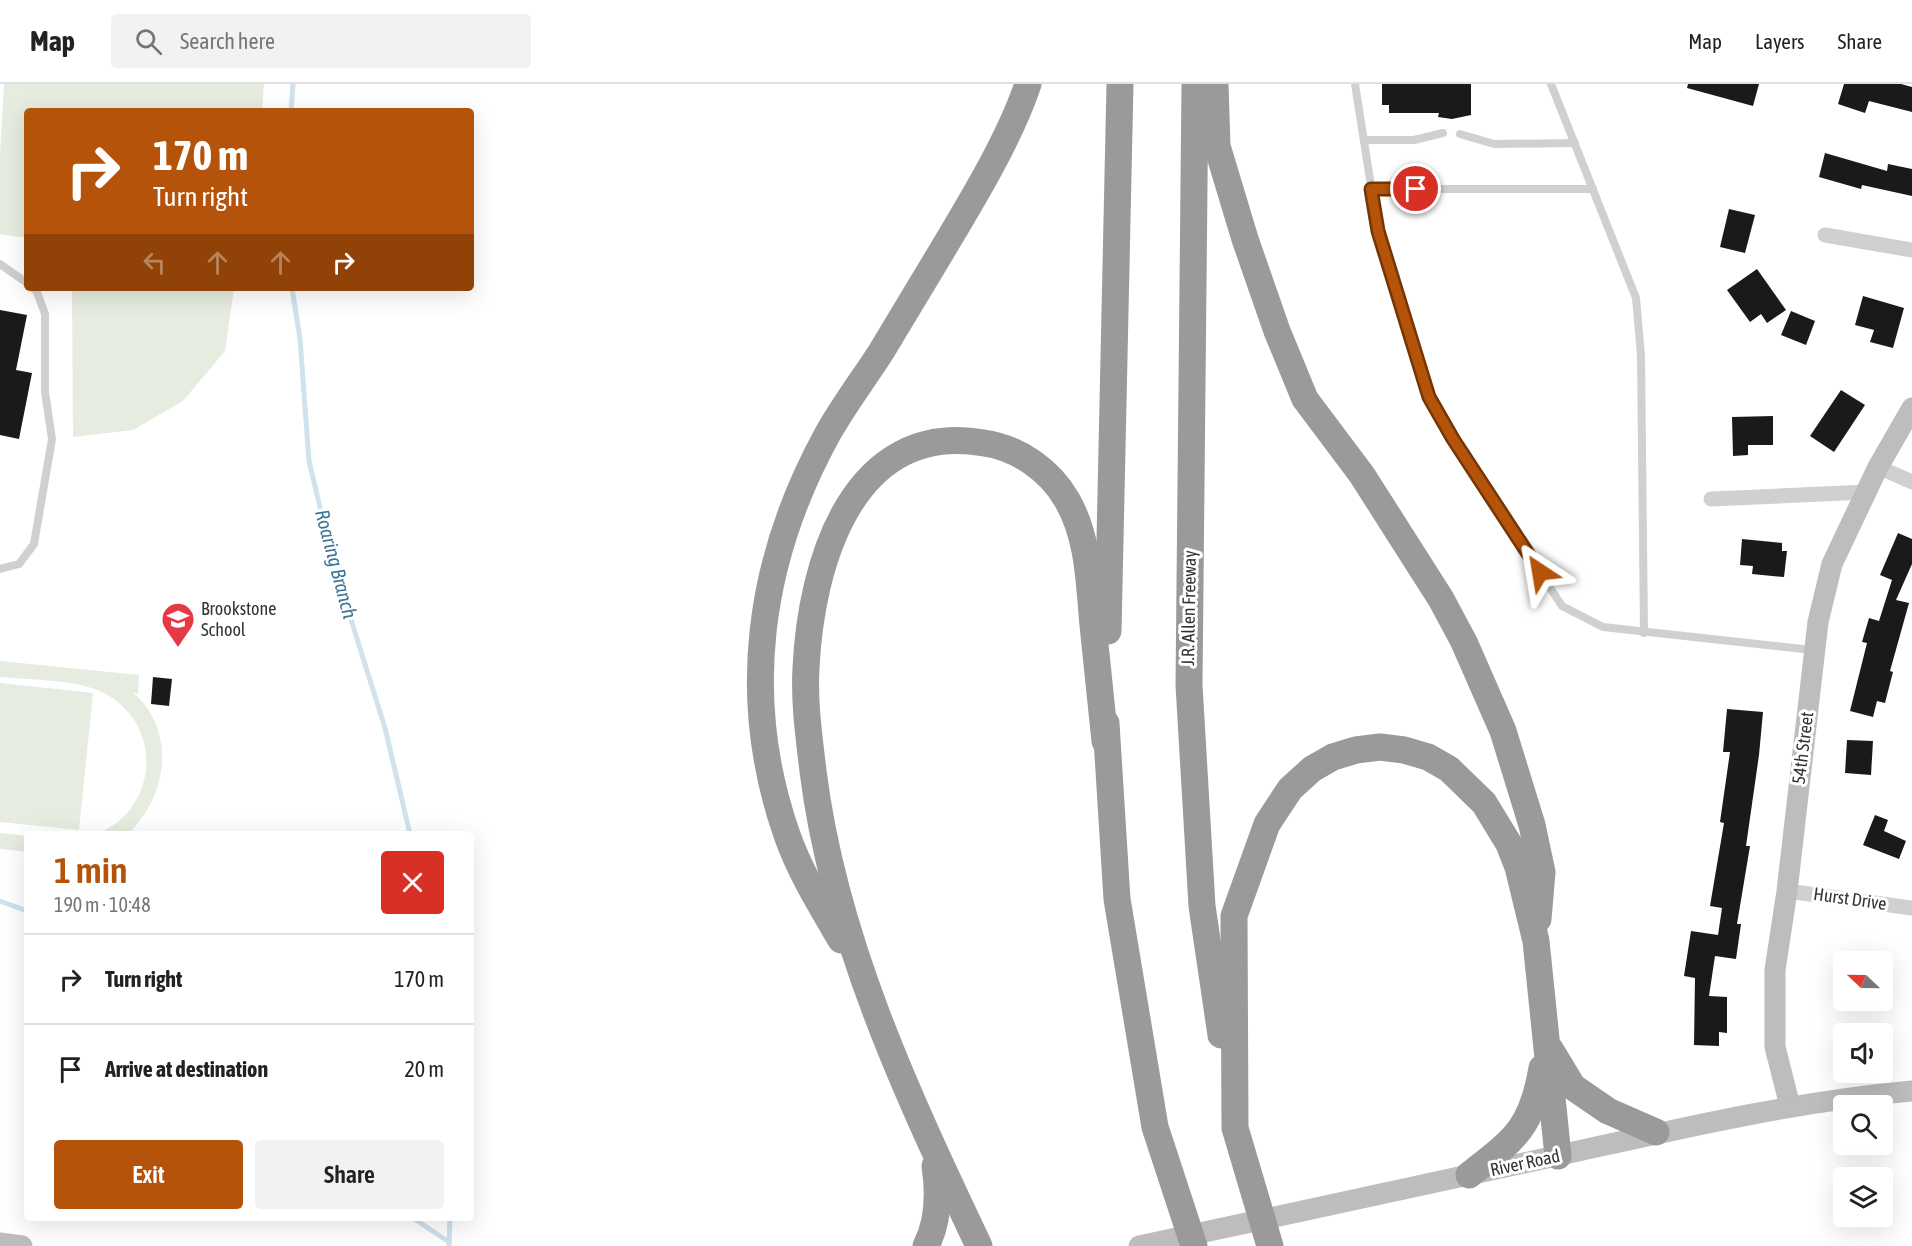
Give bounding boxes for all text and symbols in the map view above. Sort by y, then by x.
search box [111,14,531,68]
text: Map [30,25,75,57]
icon: search [132,25,165,58]
text: Search here [180,28,275,54]
text: Map [1688,29,1722,53]
text: Layers [1755,29,1805,53]
text: Share [1838,29,1882,53]
text: 170 m [153,131,248,179]
icon: right [54,132,132,210]
pin [1390,163,1441,214]
icon: arrive [1399,172,1432,205]
text: Turn right [153,181,248,212]
icon: left [138,246,171,279]
icon: ahead [201,246,234,279]
icon: ahead [264,246,297,279]
icon: right [327,246,360,279]
water label: Roaring Branch [311,507,362,621]
position arrow [1508,540,1572,604]
street label: J.R. Allen Freeway [1177,550,1200,666]
place label: Brookstone School [201,598,276,640]
school or university icon: Brookstone School [160,601,196,648]
street label: 54th Street [1788,711,1817,785]
text: 1 min [54,849,128,891]
button: close [381,851,444,914]
street label: Hurst Drive [1812,883,1888,914]
text: 190 m · 10:48 [54,893,151,916]
north arrow [1833,951,1893,1011]
map controls [1833,951,1893,1227]
icon: right [54,963,87,996]
text: Turn right [105,966,182,992]
text: 170 m [394,966,444,992]
button: sound [1833,1023,1893,1083]
icon: arrive [54,1053,87,1086]
text: Arrive at destination [105,1056,268,1082]
text: 20 m [404,1056,444,1082]
button: search [1833,1095,1893,1155]
button: Exit [54,1140,243,1209]
button: Share [255,1140,444,1209]
street label: River Road [1488,1145,1562,1180]
button: layers [1833,1167,1893,1227]

